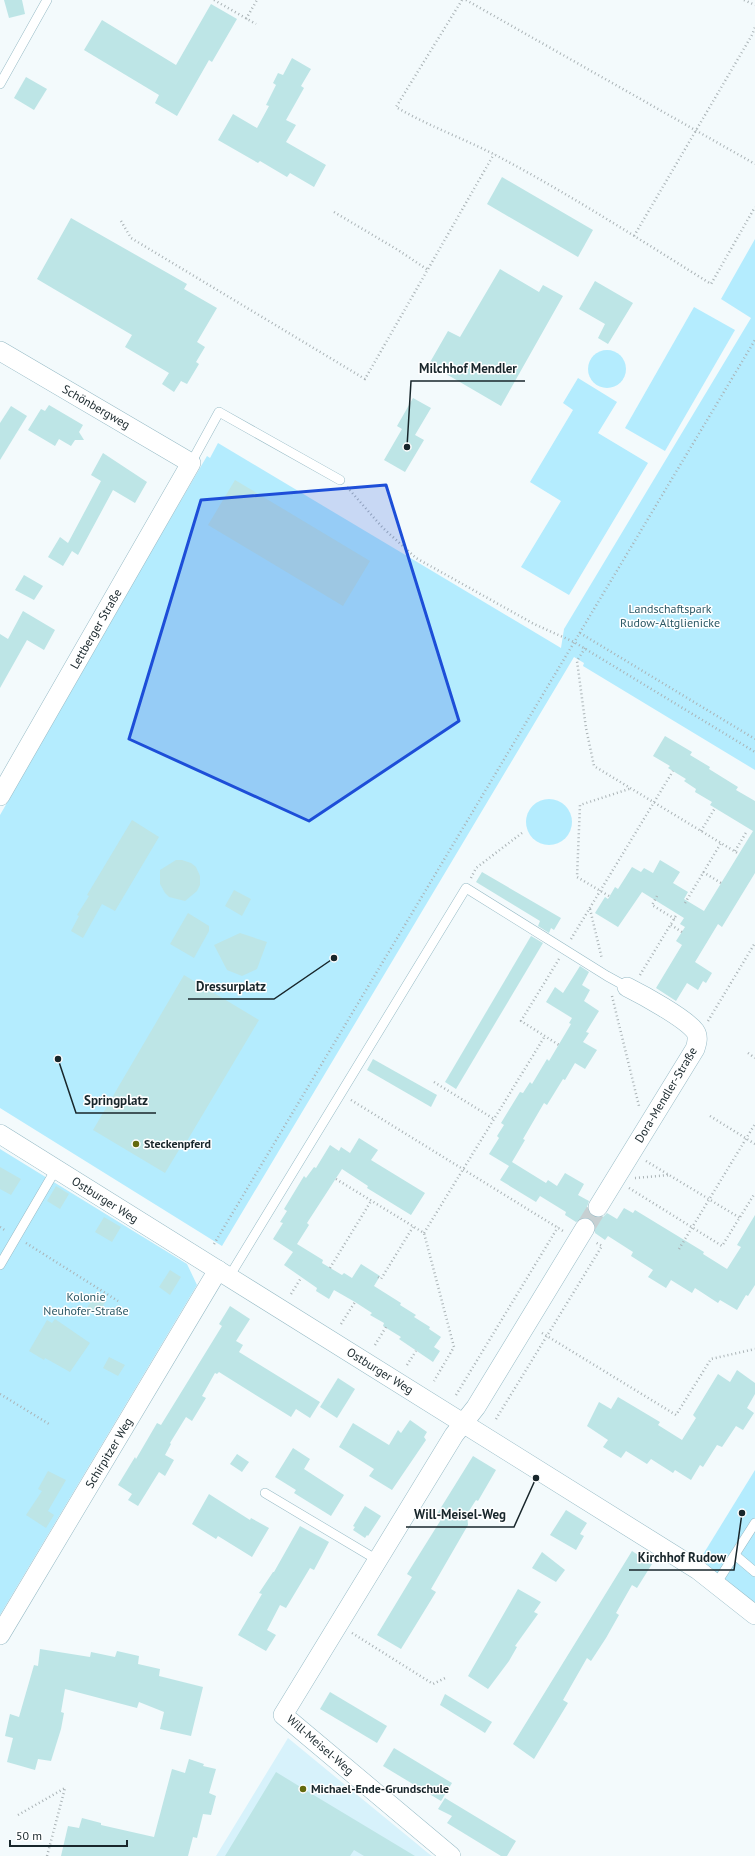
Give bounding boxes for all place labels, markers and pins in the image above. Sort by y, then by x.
callout: Milchhof Mendler [411,356,525,381]
callout: Dressurplatz [188,974,274,999]
callout: Springplatz [76,1088,156,1113]
place label: Steckenpferd [144,1136,211,1151]
marker: Steckenpferd [131,1139,141,1149]
callout: Will-Meisel-Weg [406,1502,514,1527]
callout: Kirchhof Rudow [629,1545,734,1570]
place label: Michael-Ende-Grundschule [311,1781,449,1796]
marker: Michael-Ende-Grundschule [298,1784,308,1794]

